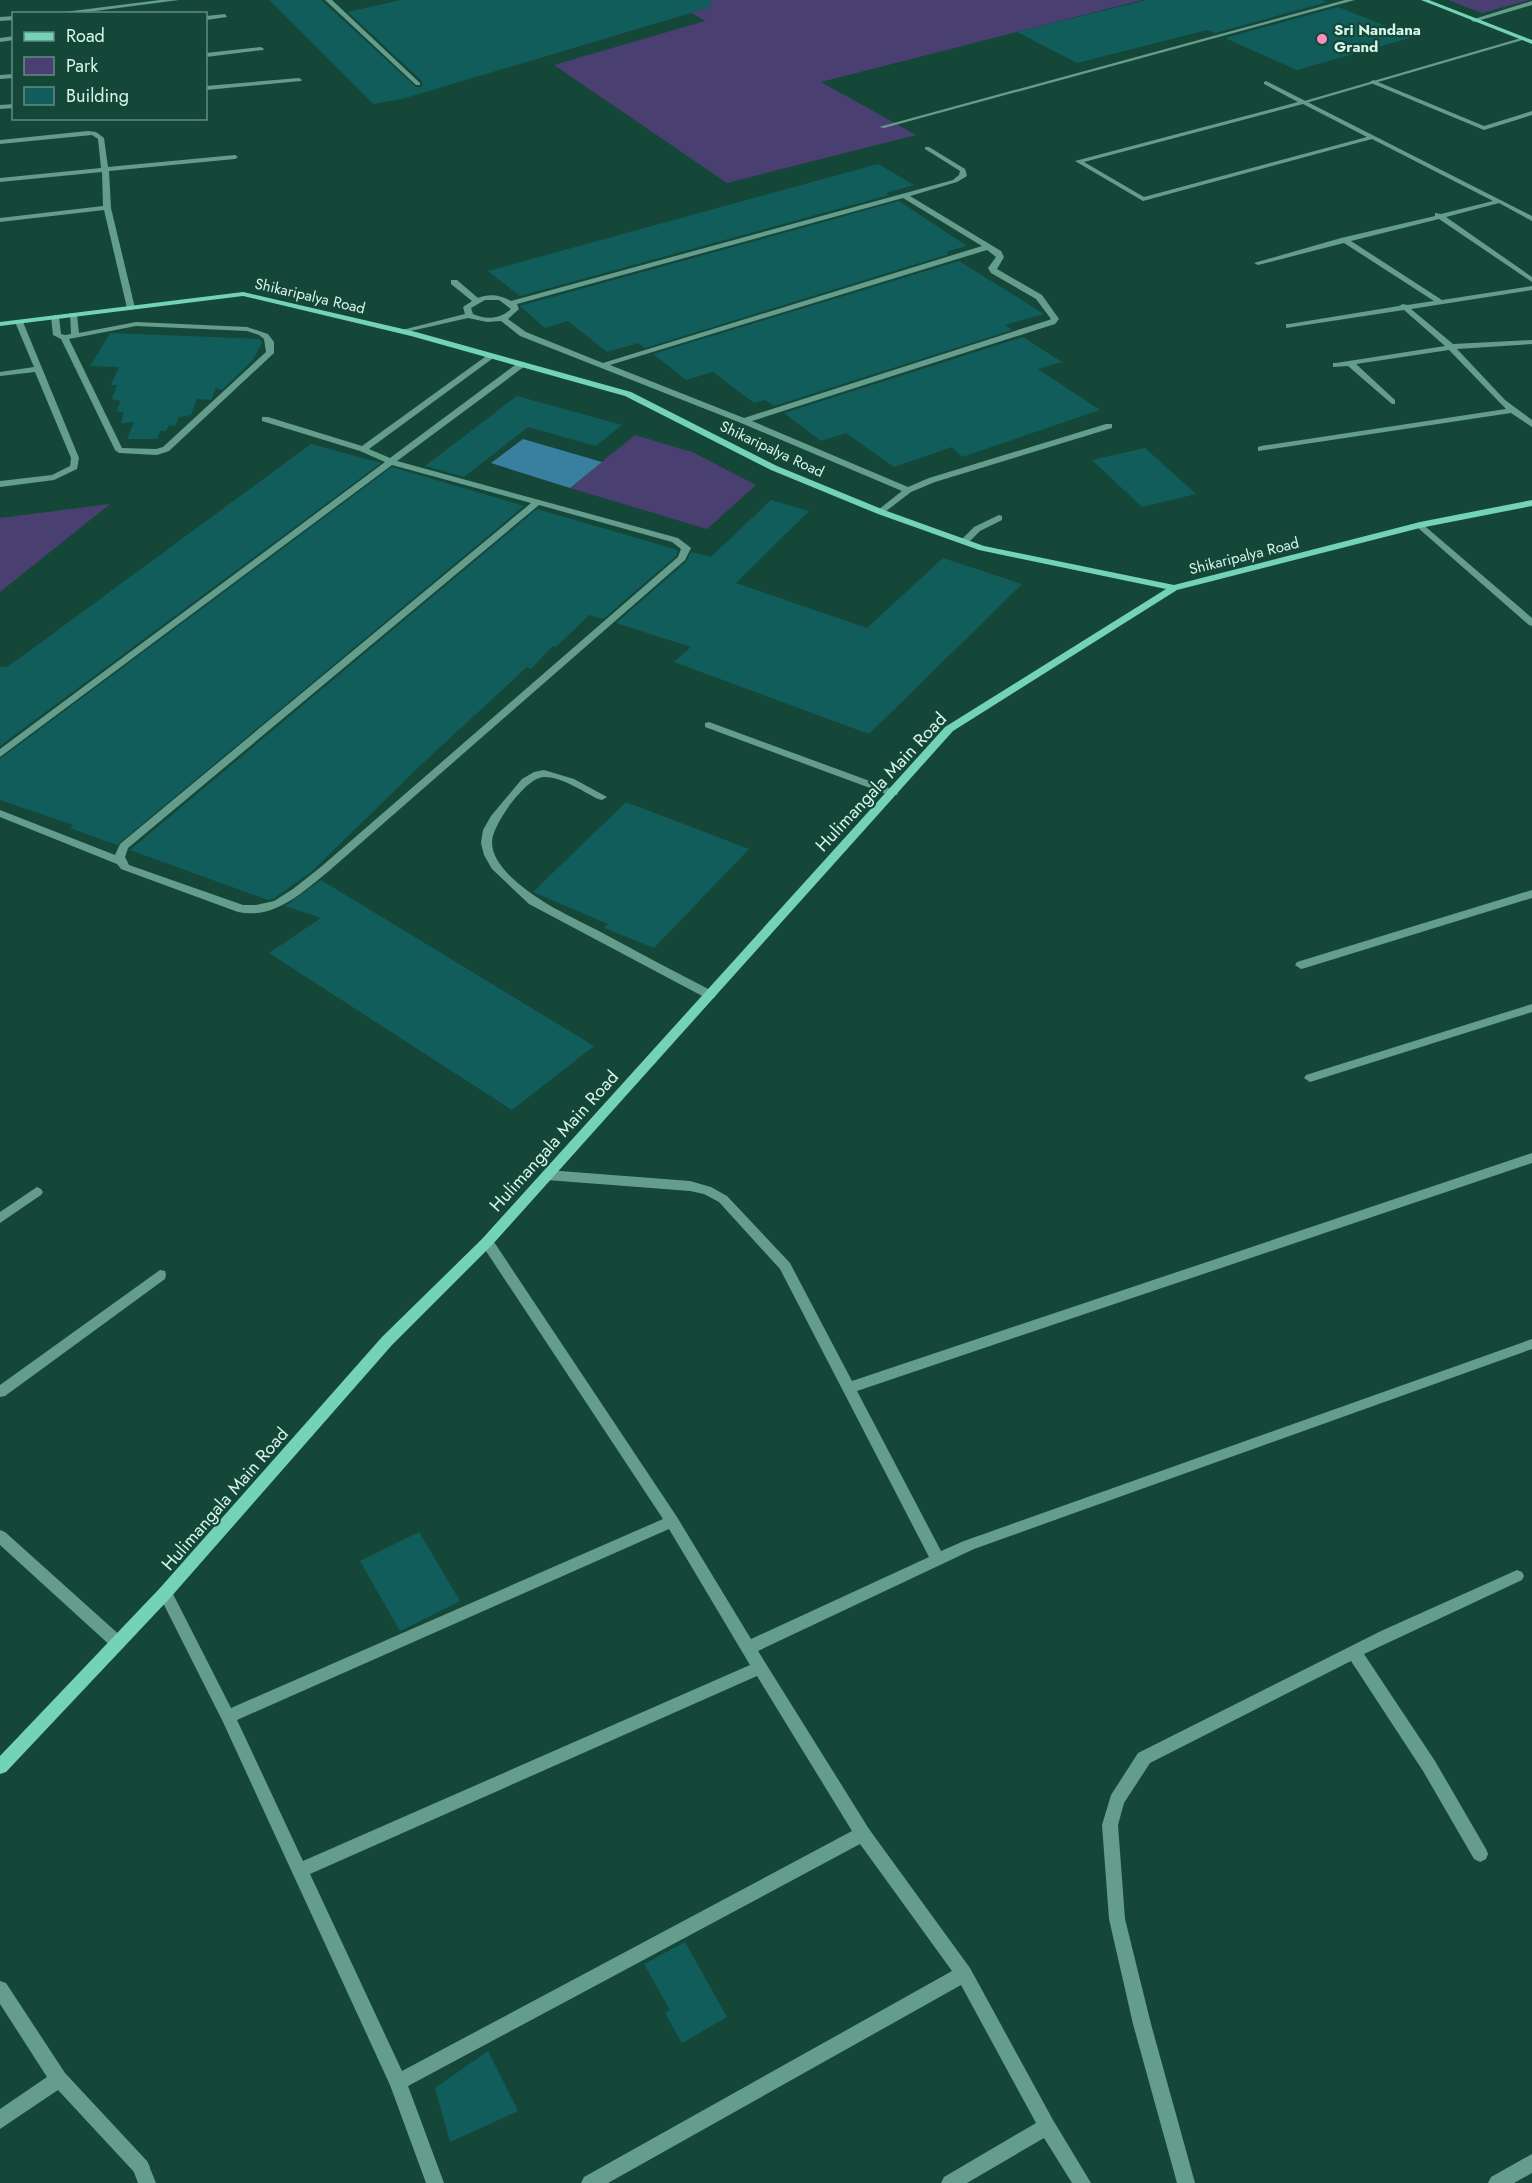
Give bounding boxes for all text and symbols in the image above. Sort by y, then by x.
legend [12,12,207,120]
place label: Sri Nandana Grand [1334,19,1421,58]
text: Road [66,23,105,49]
marker: Sri Nandana Grand [1315,32,1329,46]
text: Park [66,53,98,79]
text: Building [66,83,129,109]
street label: Shikaripalya Road [253,273,367,319]
street label: Shikaripalya Road [716,415,828,483]
street label: Shikaripalya Road [1187,532,1301,580]
street label: Hulimangala Main Road [809,707,953,857]
street label: Hulimangala Main Road [483,1065,625,1217]
street label: Hulimangala Main Road [155,1422,295,1576]

